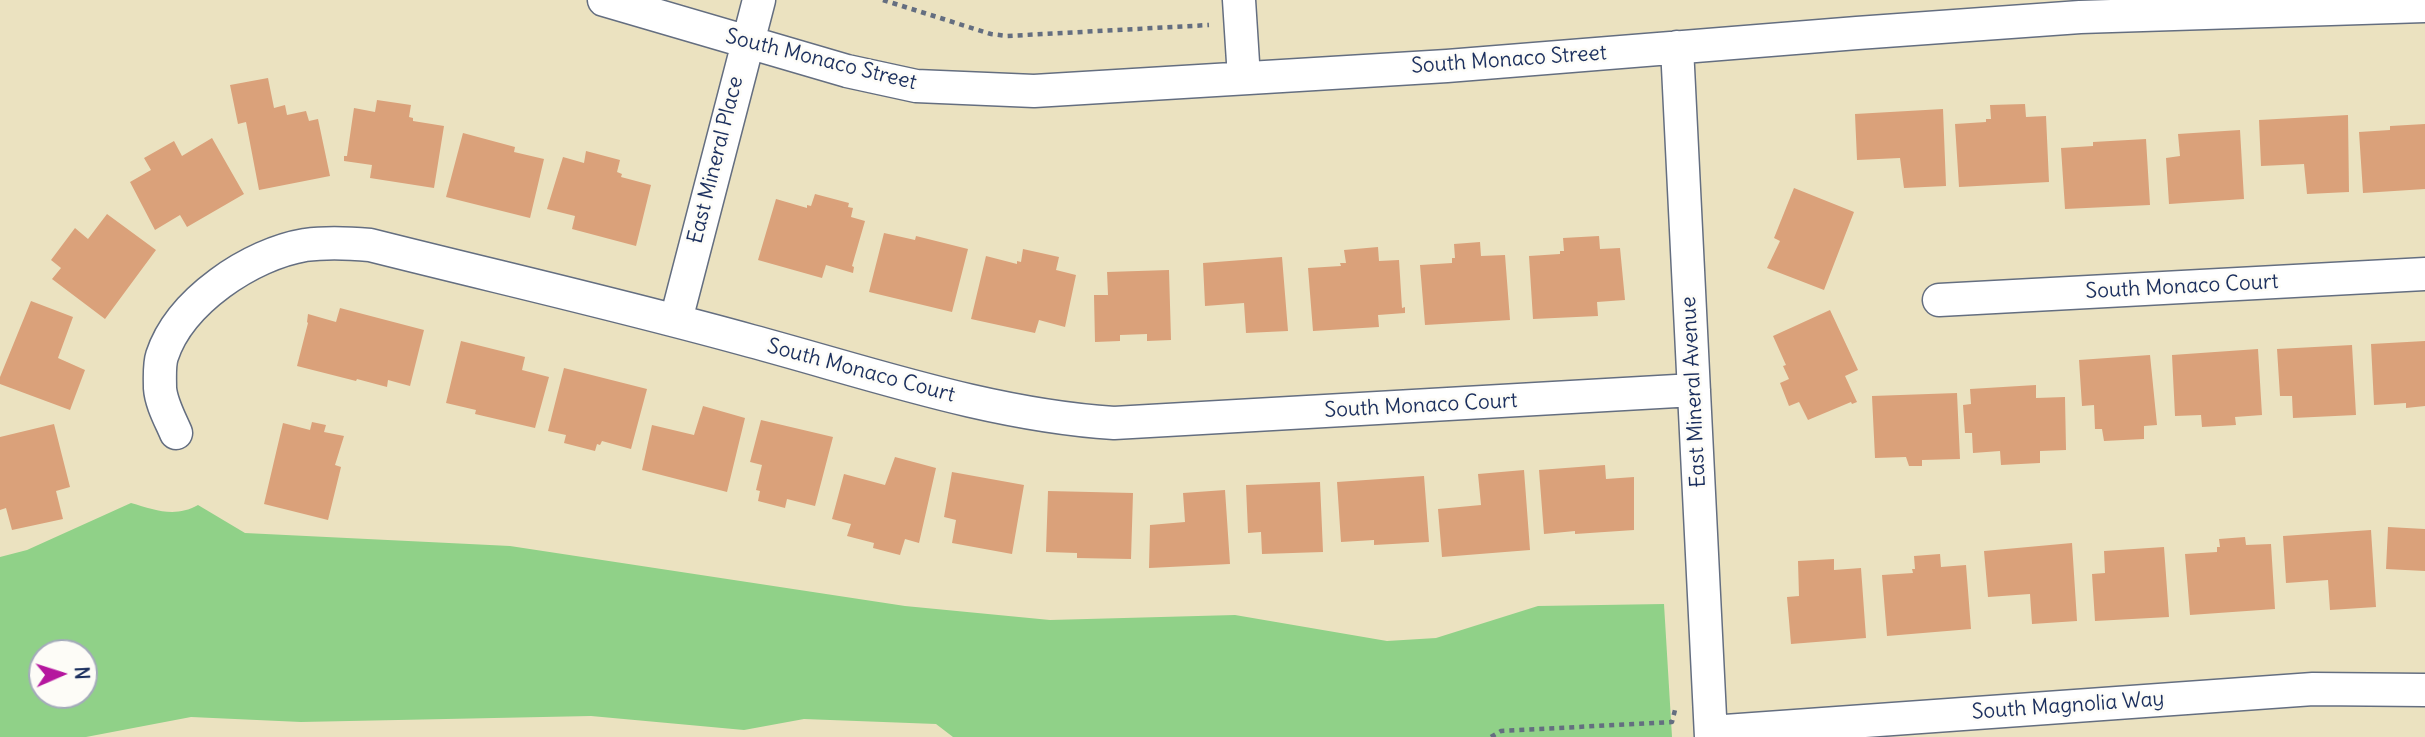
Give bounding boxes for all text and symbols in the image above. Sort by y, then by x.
street label: South Monaco Street [723,24,919,96]
street label: South Monaco Street [1410,41,1608,79]
street label: East Mineral Place [683,74,749,246]
street label: South Monaco Court [2085,269,2279,305]
street label: East Mineral Avenue [1676,296,1712,488]
street label: South Monaco Court [764,334,958,408]
street label: South Monaco Court [1324,388,1518,424]
north arrow [28,639,98,709]
text: N [70,666,94,680]
street label: South Magnolia Way [1971,687,2165,725]

